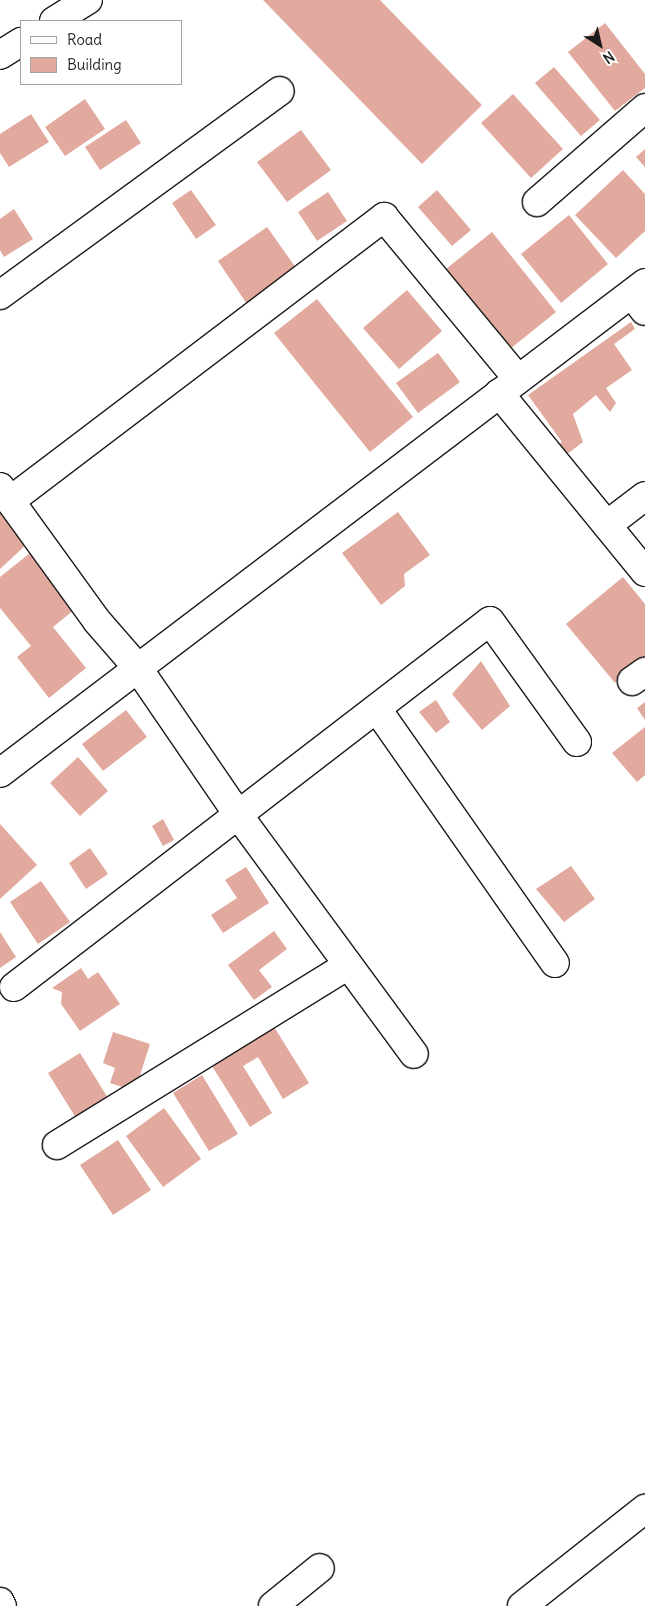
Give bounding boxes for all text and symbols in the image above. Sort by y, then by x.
legend [20,20,182,85]
north arrow [575,20,625,70]
text: Road [67,30,102,49]
text: N [599,47,618,67]
text: Building [67,55,122,74]

